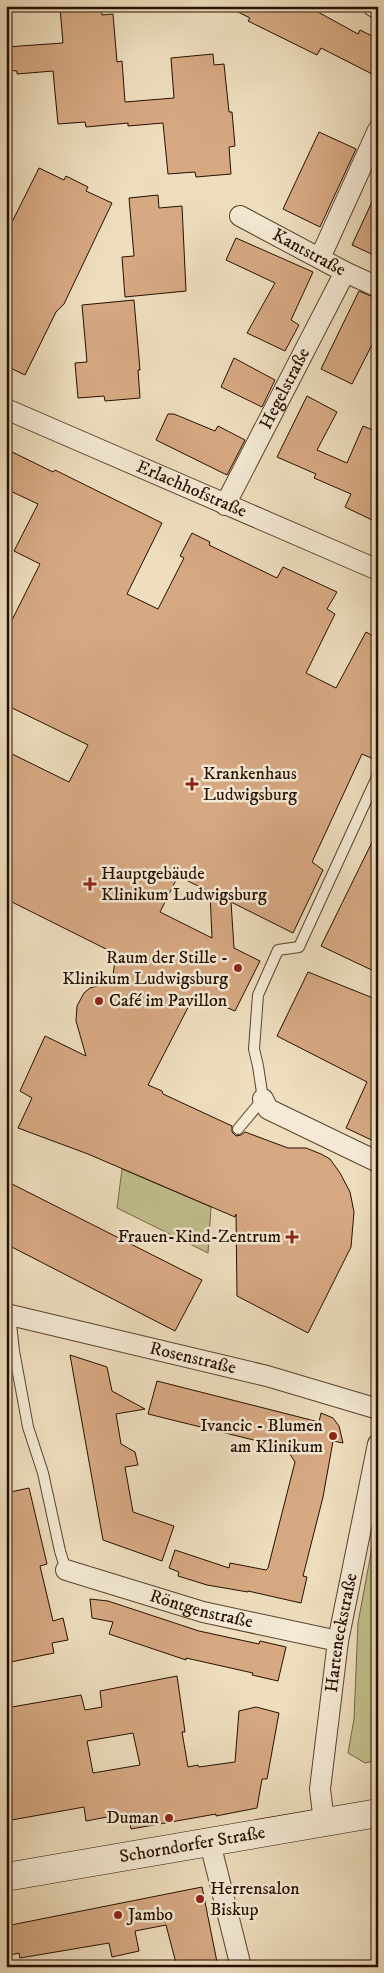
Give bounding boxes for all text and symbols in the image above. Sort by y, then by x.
street label: Kantstraße [268,224,349,281]
street label: Hegelstraße [255,344,315,433]
street label: Erlachhofstraße [133,456,250,523]
place label: Krankenhaus Ludwigsburg [203,763,297,806]
marker: Krankenhaus Ludwigsburg [185,777,199,791]
place label: Hauptgebäude Klinikum Ludwigsburg [101,863,267,906]
marker: Hauptgebäude Klinikum Ludwigsburg [83,877,97,891]
place label: Raum der Stille - Klinikum Ludwigsburg [62,947,228,990]
marker: Raum der Stille - Klinikum Ludwigsburg [232,962,244,974]
place label: Café im Pavillon [109,990,228,1012]
marker: Café im Pavillon [93,995,105,1007]
place label: Frauen-Kind-Zentrum [118,1226,281,1248]
marker: Frauen-Kind-Zentrum [285,1230,299,1244]
street label: Rosenstraße [147,1338,238,1379]
place label: Ivancic - Blumen am Klinikum [200,1415,324,1458]
marker: Ivancic - Blumen am Klinikum [327,1430,339,1442]
street label: Harteneckstraße [321,1571,363,1694]
street label: Röntgenstraße [147,1585,255,1633]
place label: Duman [106,1807,160,1829]
marker: Duman [163,1812,175,1824]
street label: Schorndorfer Straße [118,1822,267,1868]
place label: Herrensalon Biskup [210,1878,300,1921]
marker: Herrensalon Biskup [194,1893,206,1905]
place label: Jambo [126,1904,173,1926]
marker: Jambo [112,1909,124,1921]

